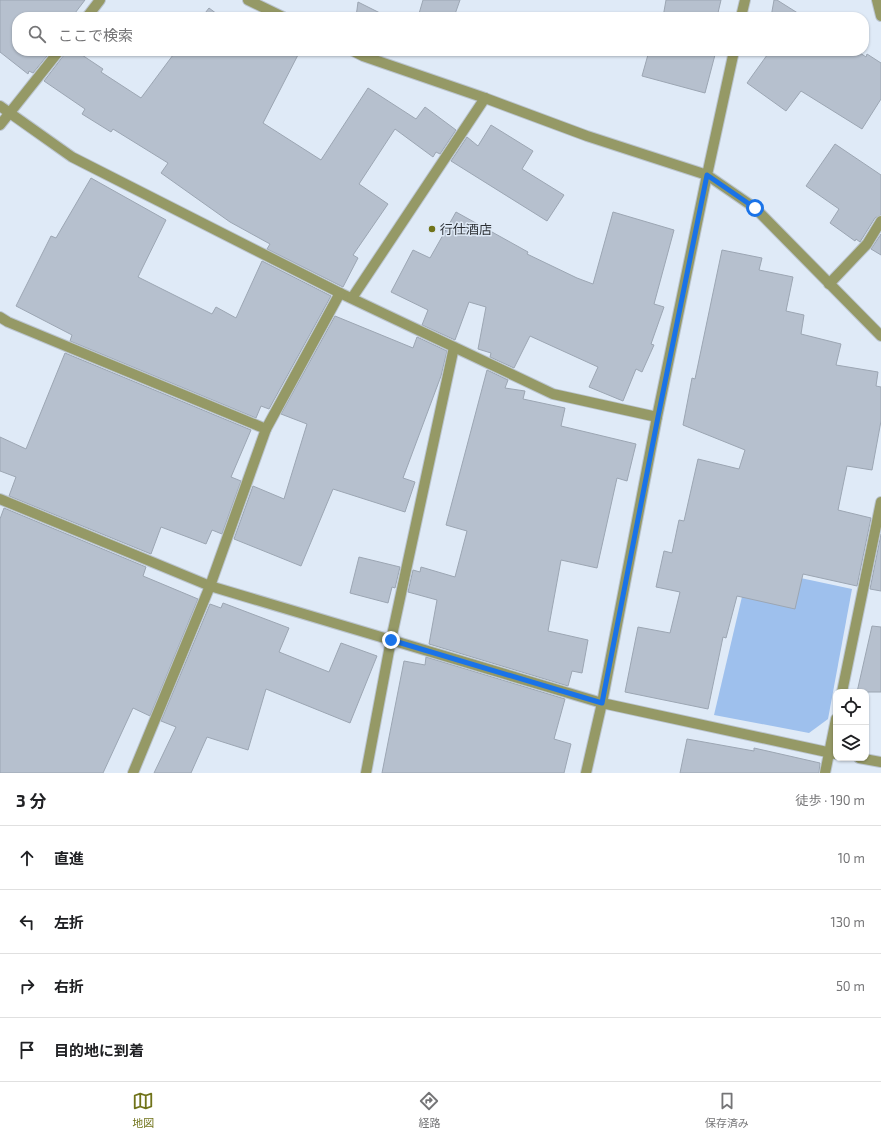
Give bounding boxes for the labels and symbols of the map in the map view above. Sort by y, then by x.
route start [746,199,764,217]
place label: 行仕酒店 [440,221,492,237]
marker: 行仕酒店 [427,224,437,234]
route end [382,631,400,649]

